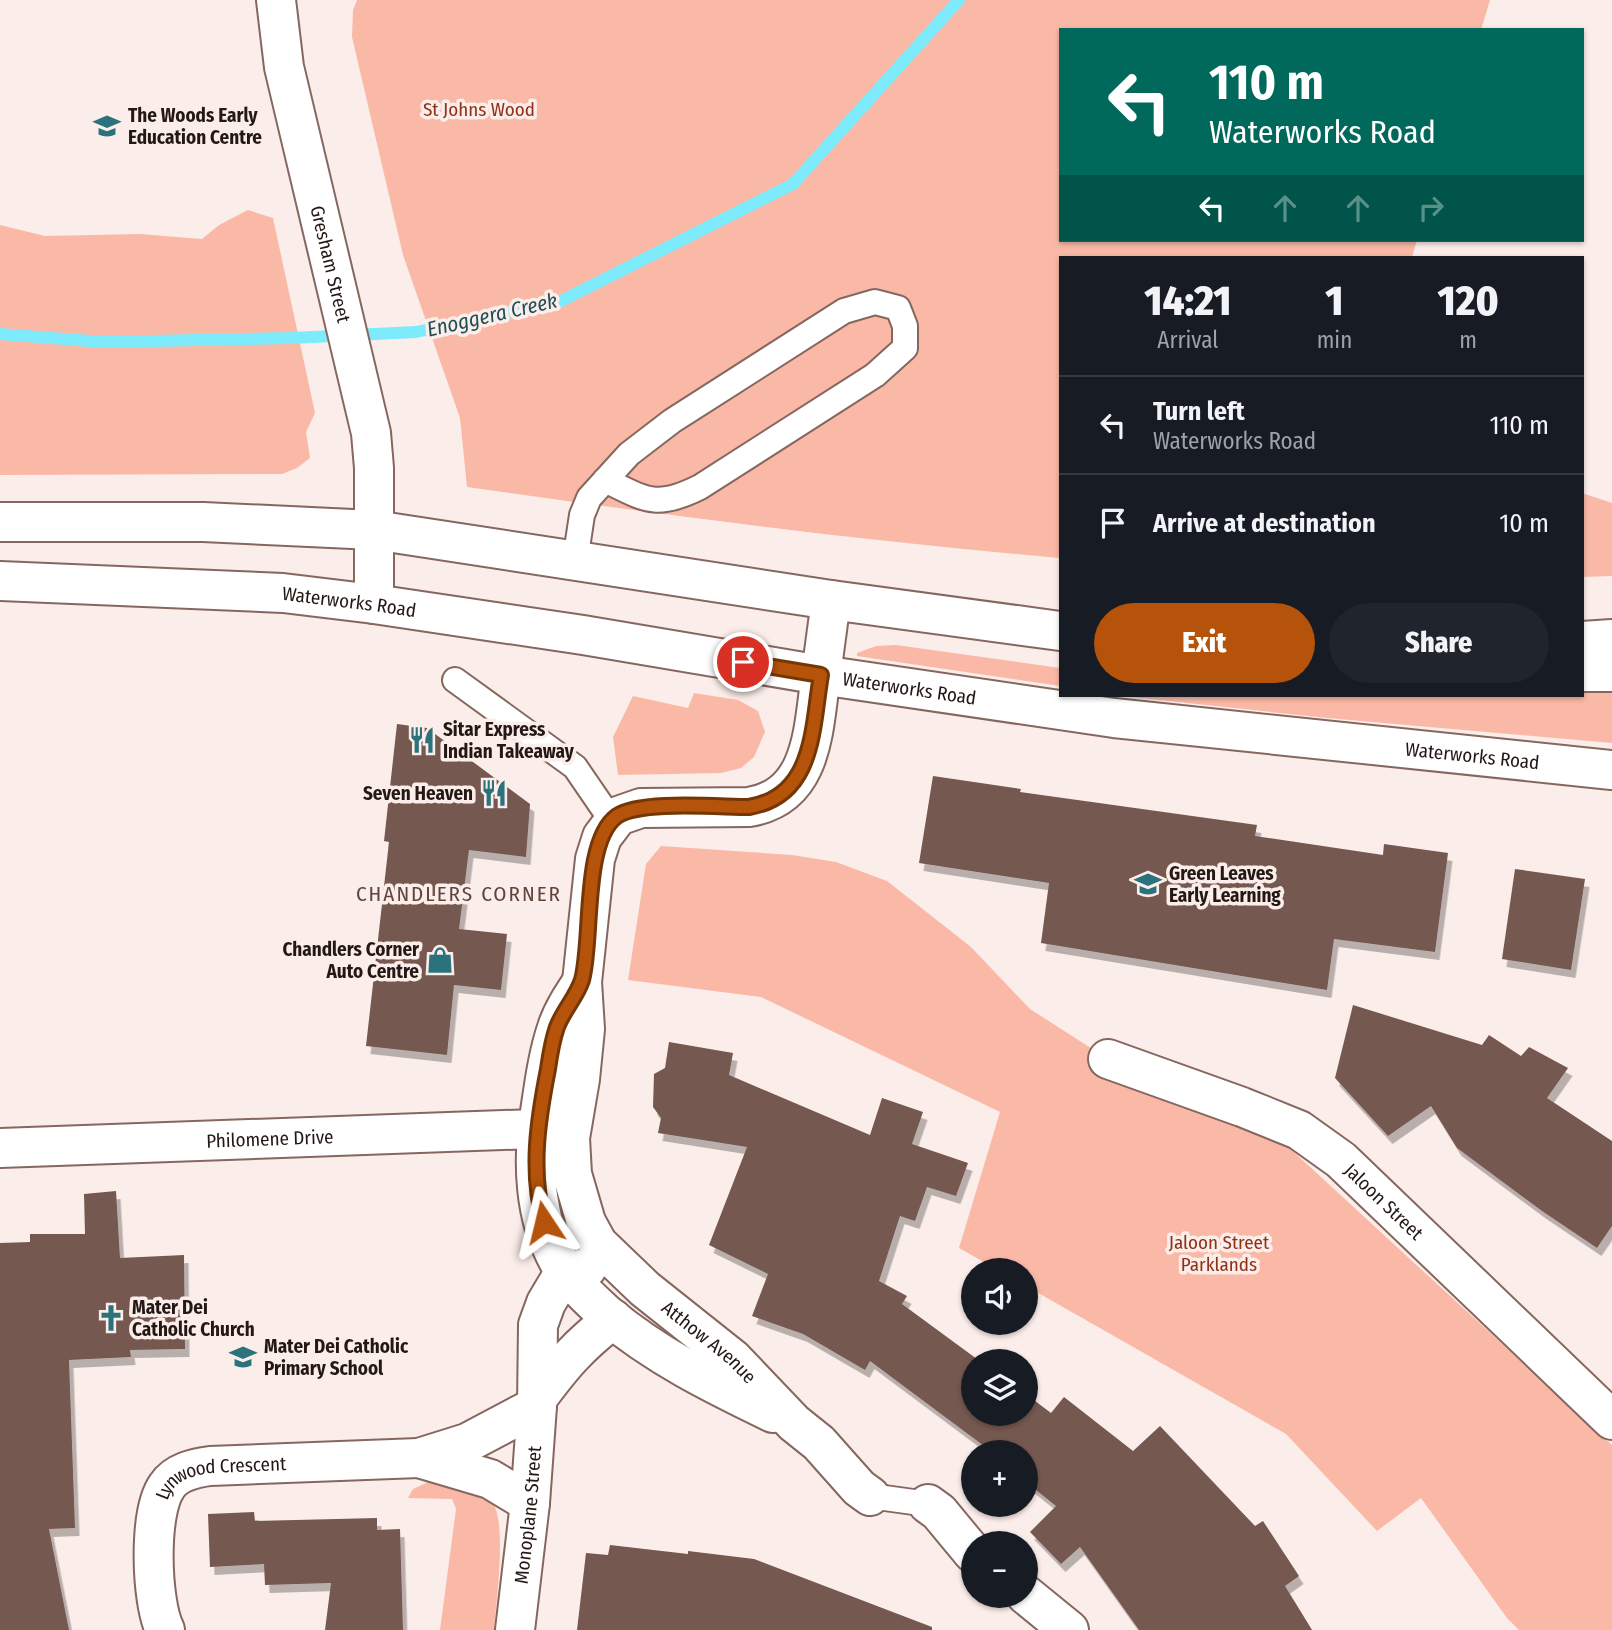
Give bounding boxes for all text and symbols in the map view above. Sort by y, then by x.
text: 110 m [1209,53,1324,112]
icon: left [1094,56,1185,147]
park label: St Johns Wood [423,98,535,121]
place label: The Woods Early Education Centre [128,104,262,149]
school or university icon: The Woods Early Education Centre [92,111,122,141]
text: Waterworks Road [1209,113,1436,151]
icon: left [1193,189,1231,227]
icon: ahead [1266,189,1304,227]
icon: ahead [1339,189,1377,227]
icon: right [1412,189,1450,227]
street label: Gresham Street [305,203,356,326]
text: 14:21 [1144,276,1231,326]
text: 1 [1325,276,1344,326]
text: 120 [1438,276,1499,326]
water label: Enoggera Creek [424,287,560,343]
text: Arrival [1157,326,1218,354]
text: min [1317,326,1352,354]
text: m [1459,326,1477,354]
text: Turn left [1153,396,1245,427]
icon: left [1094,406,1132,444]
text: 110 m [1489,410,1549,441]
text: Waterworks Road [1153,427,1316,455]
icon: arrive [1094,504,1132,542]
text: Arrive at destination [1153,508,1376,539]
text: 10 m [1499,508,1549,539]
street label: Waterworks Road [281,582,418,622]
button: Exit [1094,603,1315,683]
button: Share [1329,603,1549,683]
pin [713,632,773,692]
icon: arrive [724,643,762,681]
street label: Waterworks Road [841,667,978,710]
place label: Sitar Express Indian Takeaway [443,718,575,763]
restaurant icon: Sitar Express Indian Takeaway [407,725,437,755]
street label: Waterworks Road [1404,737,1541,774]
restaurant icon: Seven Heaven [479,778,509,808]
place label: Seven Heaven [363,782,473,805]
place label: Green Leaves Early Learning [1169,862,1281,907]
school or university icon: Green Leaves Early Learning [1133,869,1163,899]
district label: CHANDLERS CORNER [356,881,562,907]
place label: Chandlers Corner Auto Centre [283,938,420,983]
shop icon: Chandlers Corner Auto Centre [425,945,455,975]
street label: Philomene Drive [206,1125,334,1153]
street label: Jaloon Street [1339,1159,1428,1245]
position arrow [507,1185,581,1259]
park label: Jaloon Street Parklands [1169,1231,1270,1276]
map controls [961,1258,1038,1608]
button: sound [961,1258,1038,1335]
place label: Mater Dei Catholic Church [132,1296,255,1341]
street label: Atthow Avenue [657,1296,761,1388]
church icon: Mater Dei Catholic Church [96,1303,126,1333]
place label: Mater Dei Catholic Primary School [264,1335,409,1380]
school or university icon: Mater Dei Catholic Primary School [228,1342,258,1372]
button: layers [961,1349,1038,1426]
button: + [961,1440,1038,1517]
street label: Monoplane Street [510,1444,546,1585]
street label: Lynwood Crescent [151,1452,287,1503]
button: − [961,1531,1038,1608]

